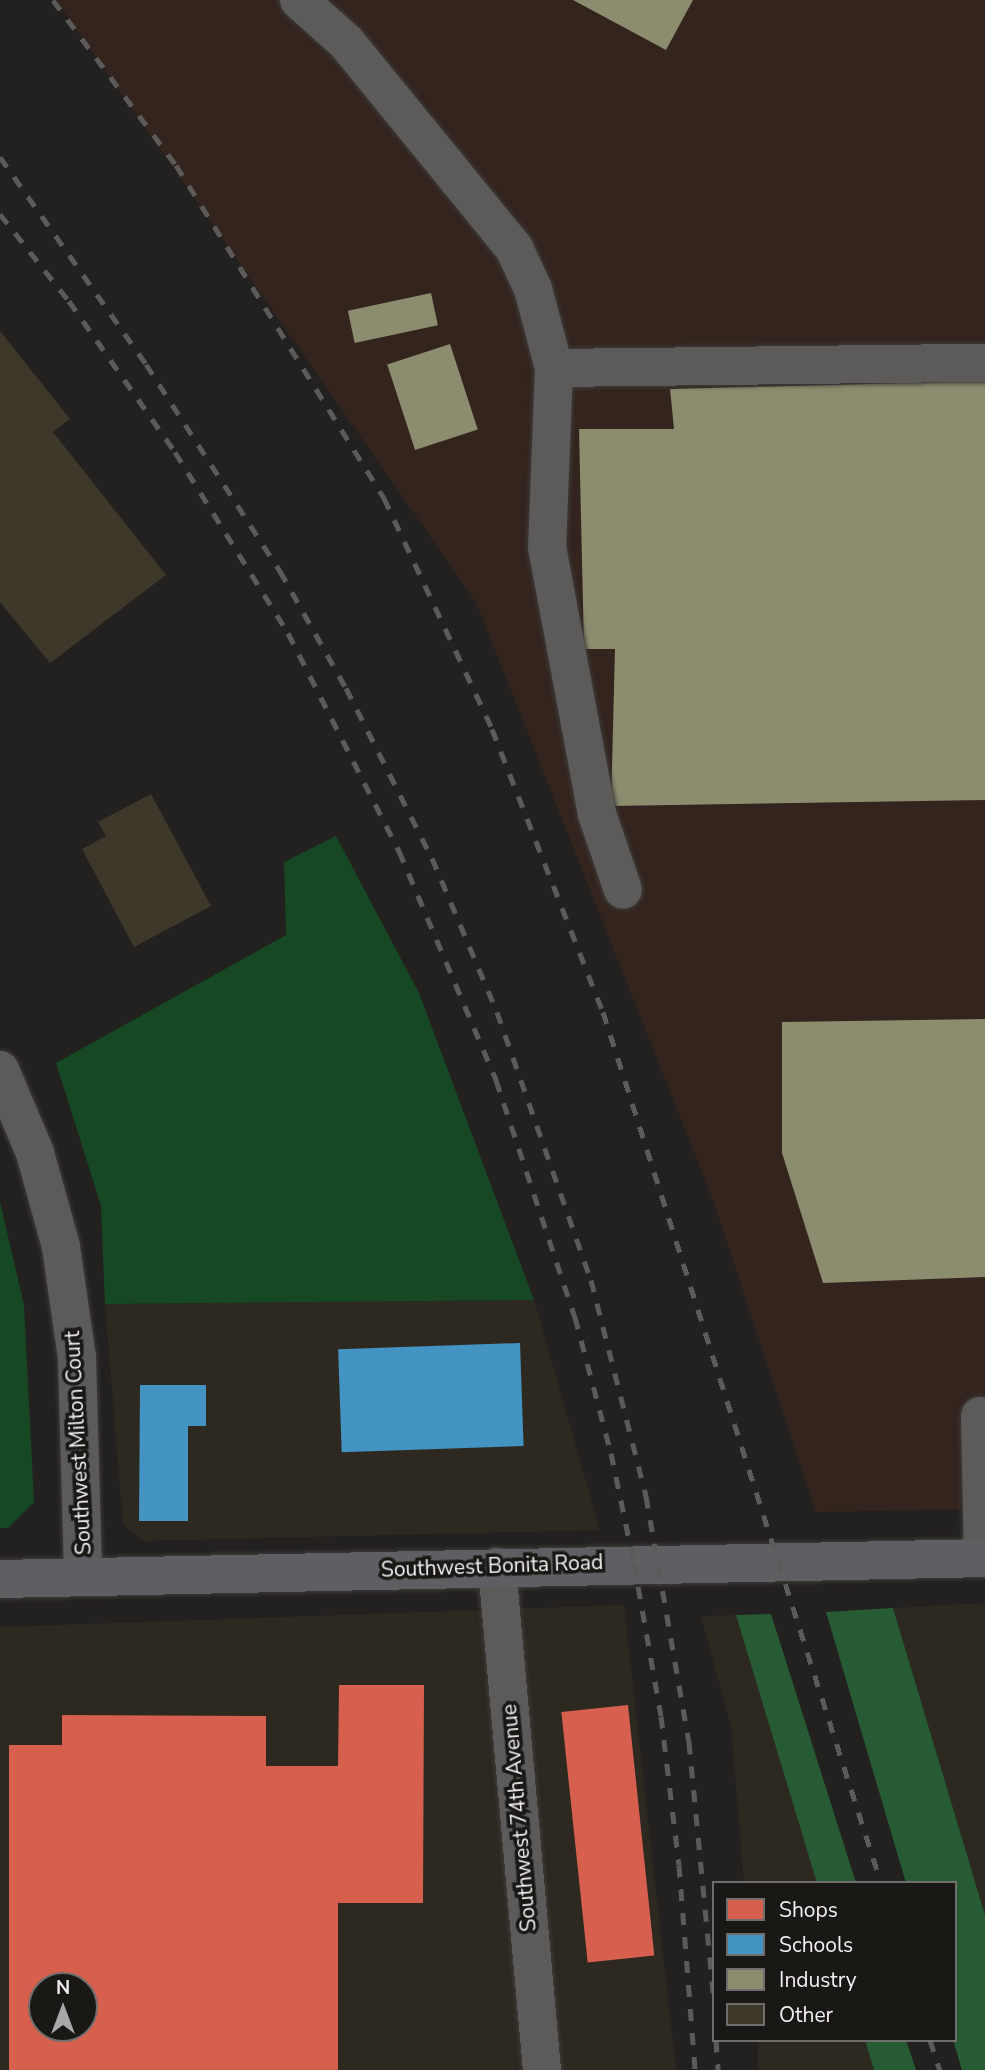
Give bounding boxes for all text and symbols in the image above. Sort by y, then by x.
street label: Southwest Milton Court [60,1330,96,1556]
street label: Southwest Bonita Road [380,1550,604,1582]
street label: Southwest 74th Avenue [496,1703,542,1933]
legend [712,1881,957,2042]
text: Shops [779,1896,838,1924]
text: Schools [779,1931,853,1959]
text: Industry [779,1966,857,1994]
north arrow [28,1972,98,2042]
text: N [56,1975,70,2001]
text: Other [779,2001,833,2029]

